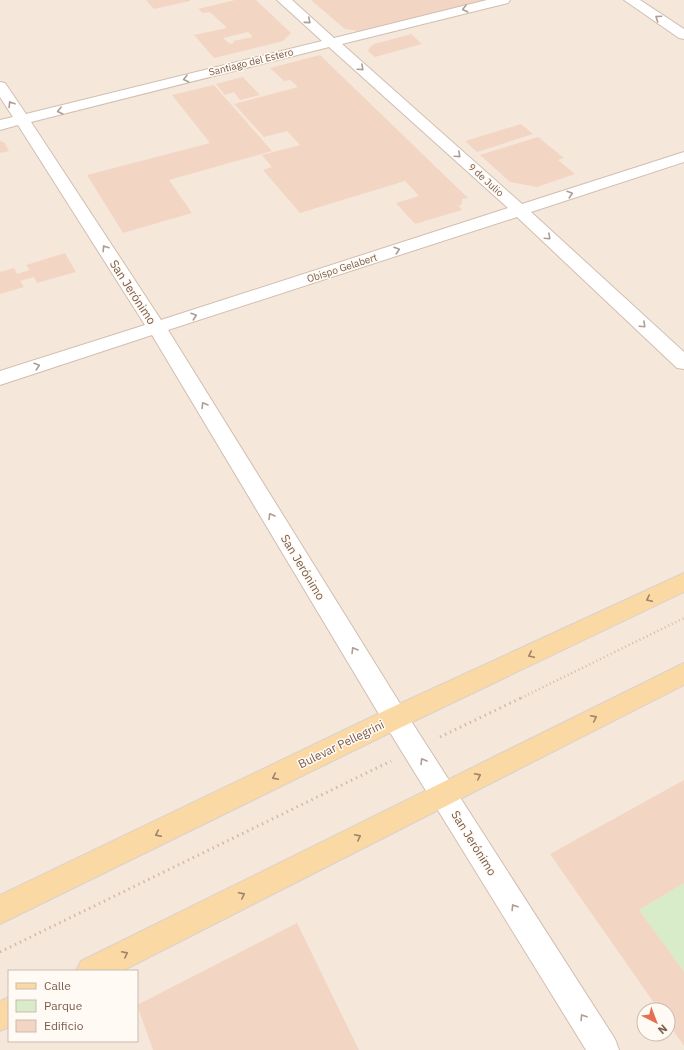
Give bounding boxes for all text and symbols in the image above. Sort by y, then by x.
one-way arrow [461,5,468,13]
one-way arrow [304,16,311,23]
one-way arrow [655,16,662,23]
street label: Santiago del Estero [207,45,295,79]
one-way arrow [356,64,364,71]
one-way arrow [182,74,189,83]
one-way arrow [9,101,16,108]
one-way arrow [56,106,63,114]
one-way arrow [453,150,461,158]
street label: 9 de Julio [465,161,507,200]
one-way arrow [566,190,573,199]
one-way arrow [543,232,551,240]
one-way arrow [103,246,110,253]
one-way arrow [394,246,401,255]
street label: Obispo Gelabert [305,250,379,285]
street label: San Jerónimo [107,257,160,327]
one-way arrow [190,312,197,321]
one-way arrow [638,321,646,328]
one-way arrow [33,362,40,371]
one-way arrow [201,402,208,409]
one-way arrow [269,513,276,520]
street label: San Jerónimo [278,531,329,603]
one-way arrow [645,594,653,602]
one-way arrow [351,647,358,654]
one-way arrow [528,650,536,658]
one-way arrow [590,715,597,723]
street label: Bulevar Pellegrini [295,717,387,771]
one-way arrow [420,758,427,765]
one-way arrow [272,772,279,780]
one-way arrow [473,774,481,781]
street label: San Jerónimo [448,808,500,879]
one-way arrow [155,829,162,836]
one-way arrow [354,834,361,842]
one-way arrow [237,892,245,900]
one-way arrow [511,904,519,911]
one-way arrow [121,951,129,958]
legend [8,970,138,1042]
text: Calle [44,978,71,993]
text: Parque [44,998,83,1013]
north arrow [636,1002,676,1042]
one-way arrow [580,1014,588,1021]
text: Edificio [44,1018,84,1033]
text: N [655,1022,670,1037]

